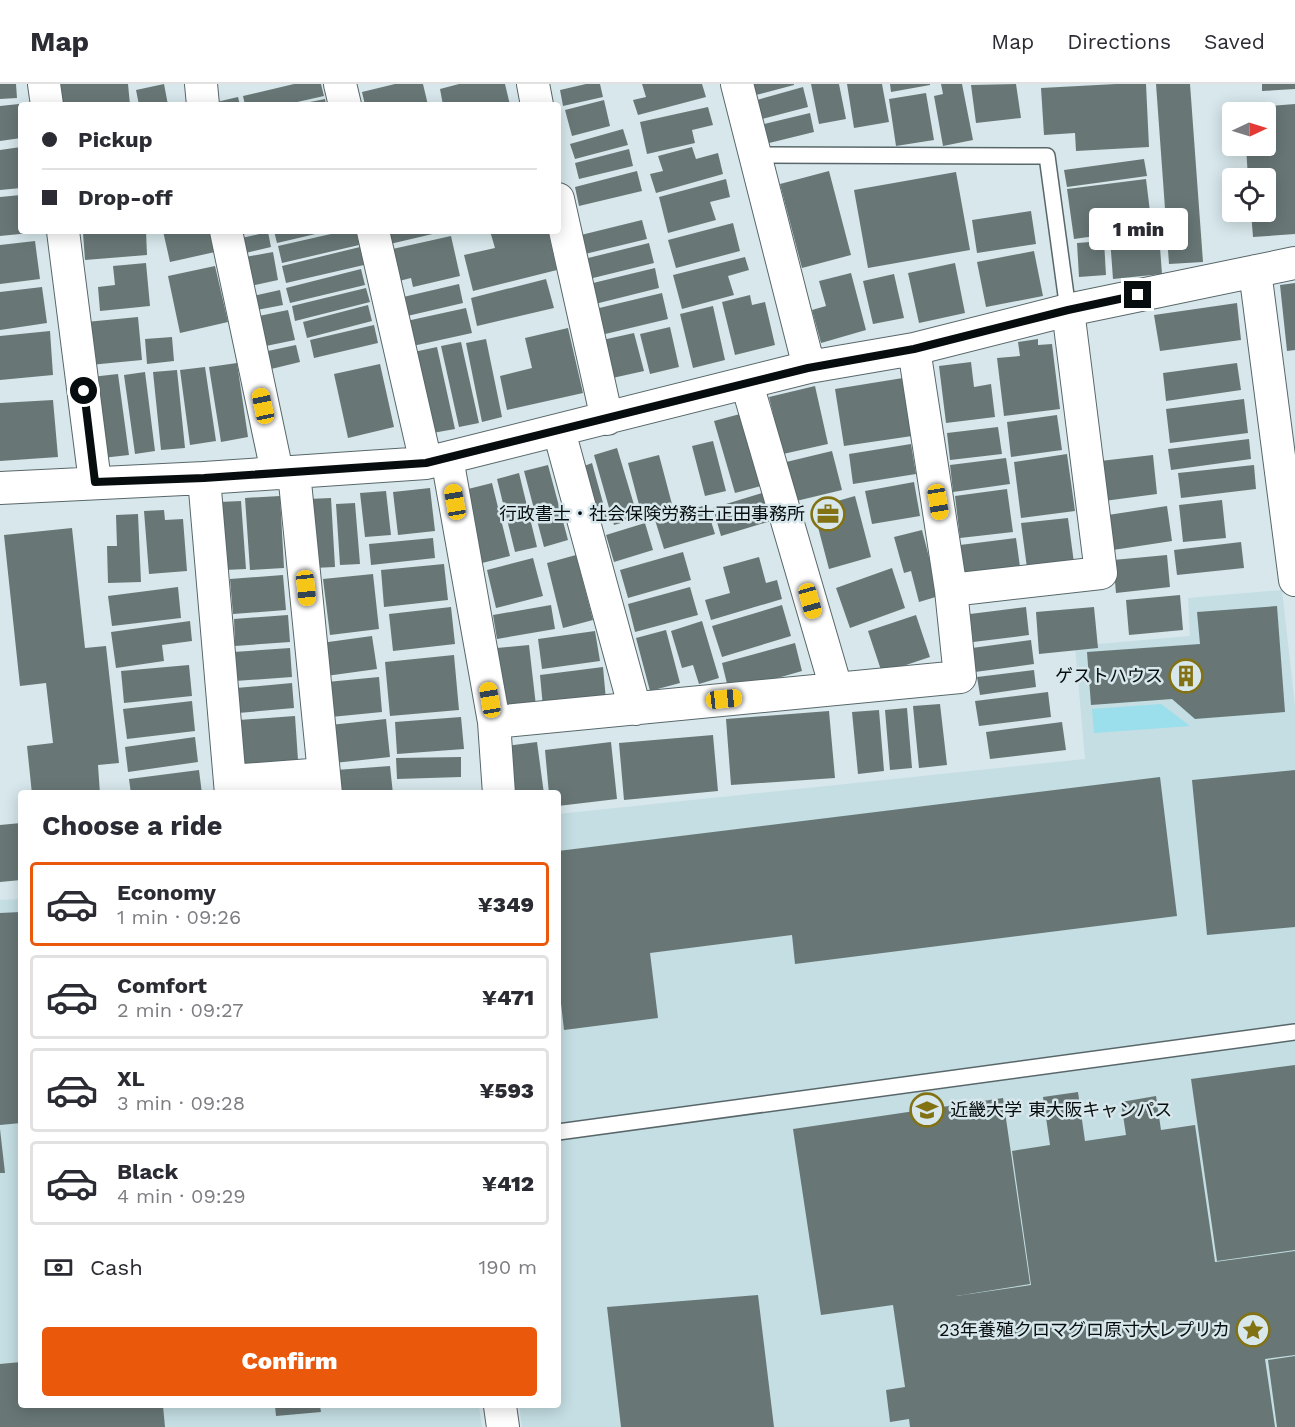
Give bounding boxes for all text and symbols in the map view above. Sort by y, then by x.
text: Map [30,25,89,58]
text: Map [991,29,1034,54]
text: Directions [1067,29,1171,54]
text: Saved [1204,29,1265,54]
north arrow [1222,102,1276,156]
map controls [1222,102,1276,222]
text: Pickup [78,127,153,152]
button: locate [1222,168,1276,222]
text: Drop-off [78,185,173,210]
callout: 1 min [1088,208,1188,250]
text: 1 min [1113,217,1164,241]
route end [1124,281,1151,308]
route start [70,377,97,404]
car [250,387,276,425]
car [443,483,467,521]
car [926,483,950,521]
office icon: 行政書士・社会保険労務士正田事務所 [810,496,846,532]
place label: 行政書士・社会保険労務士正田事務所 [499,503,805,524]
car [295,569,317,607]
car [796,581,824,621]
building icon: ゲストハウス [1168,658,1204,694]
place label: ゲストハウス [1055,665,1163,686]
car [478,681,502,719]
car [705,688,743,710]
text: Choose a ride [42,810,222,842]
icon: car [45,877,99,931]
text: Economy [117,880,216,905]
text: ¥349 [478,892,534,917]
text: 1 min · 09:26 [117,905,241,929]
icon: car [45,970,99,1024]
text: Comfort [117,973,207,998]
text: ¥471 [482,985,534,1010]
text: 2 min · 09:27 [117,998,244,1022]
icon: car [45,1063,99,1117]
text: XL [117,1066,145,1091]
text: ¥593 [480,1078,534,1103]
text: 3 min · 09:28 [117,1091,245,1115]
school or university icon: 近畿大学 東大阪キャンパス [909,1092,945,1128]
place label: 近畿大学 東大阪キャンパス [950,1099,1172,1120]
icon: car [45,1156,99,1210]
text: Black [117,1159,178,1184]
text: ¥412 [482,1171,534,1196]
text: 4 min · 09:29 [117,1184,246,1208]
icon: cash [42,1251,75,1284]
text: Cash [90,1255,143,1280]
text: 190 m [479,1255,537,1279]
place icon: 23年養殖クロマグロ原寸大レプリカ [1235,1312,1271,1348]
place label: 23年養殖クロマグロ原寸大レプリカ [939,1319,1230,1340]
button: Confirm [42,1327,537,1396]

